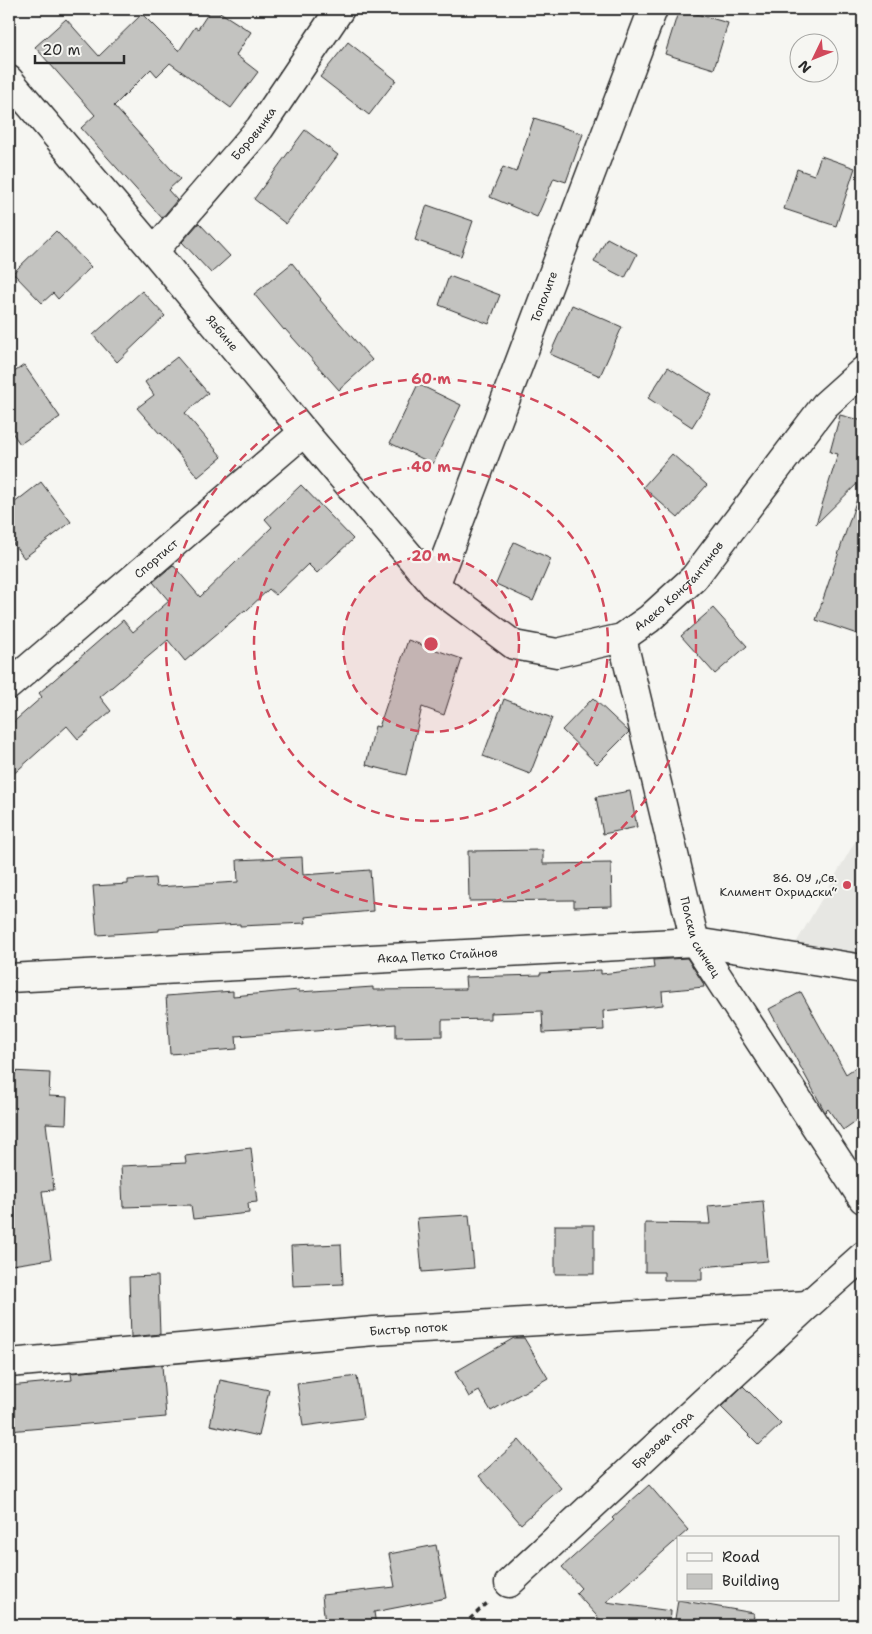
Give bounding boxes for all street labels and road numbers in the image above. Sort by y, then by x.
street label: Боровинка [228,103,280,164]
street label: Тополите [527,269,561,325]
street label: Язбине [203,312,242,355]
street label: Спортист [131,535,182,582]
street label: Алеко Константинов [631,538,727,635]
street label: Полски синчец [676,895,724,981]
street label: Акад Петко Стайнов [377,944,498,967]
street label: Бистър поток [369,1319,449,1339]
street label: Брезова гора [628,1407,697,1473]

